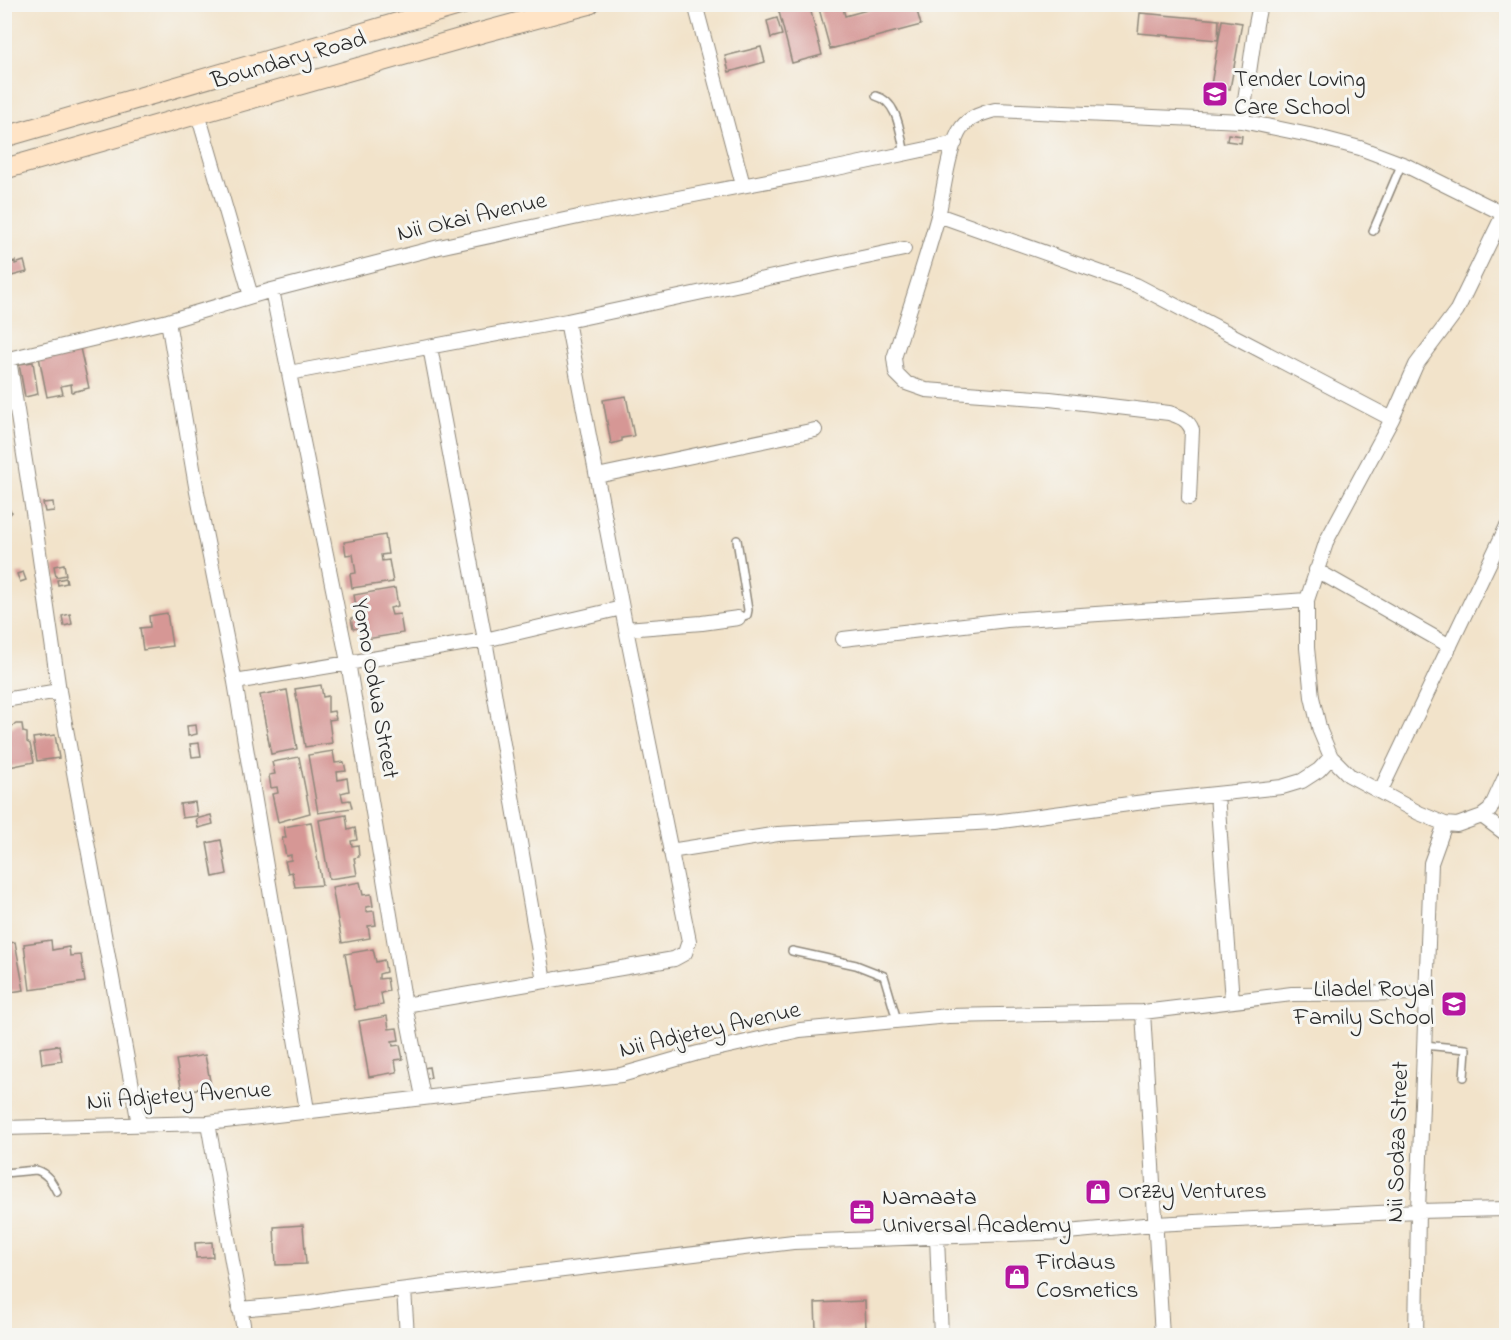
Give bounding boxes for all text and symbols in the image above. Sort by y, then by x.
street label: Boundary Road [207,22,371,101]
place label: Tender Loving Care School [1234,63,1366,126]
school or university icon: Tender Loving Care School [1200,79,1230,109]
street label: Nii Okai Avenue [394,184,550,252]
street label: Yomo Odua Street [341,596,407,782]
place label: Liladel Royal Family School [1292,973,1434,1037]
school or university icon: Liladel Royal Family School [1439,989,1469,1019]
street label: Nii Adjetey Avenue [616,993,804,1070]
street label: Nii Sodza Street [1379,1061,1419,1223]
street label: Nii Adjetey Avenue [86,1073,273,1122]
place label: Orzzy Ventures [1118,1175,1267,1211]
shop icon: Orzzy Ventures [1083,1177,1113,1207]
place label: Namaata Universal Academy [882,1181,1071,1245]
office icon: Namaata Universal Academy [847,1197,877,1227]
place label: Firdaus Cosmetics [1035,1246,1139,1309]
shop icon: Firdaus Cosmetics [1002,1262,1032,1292]

